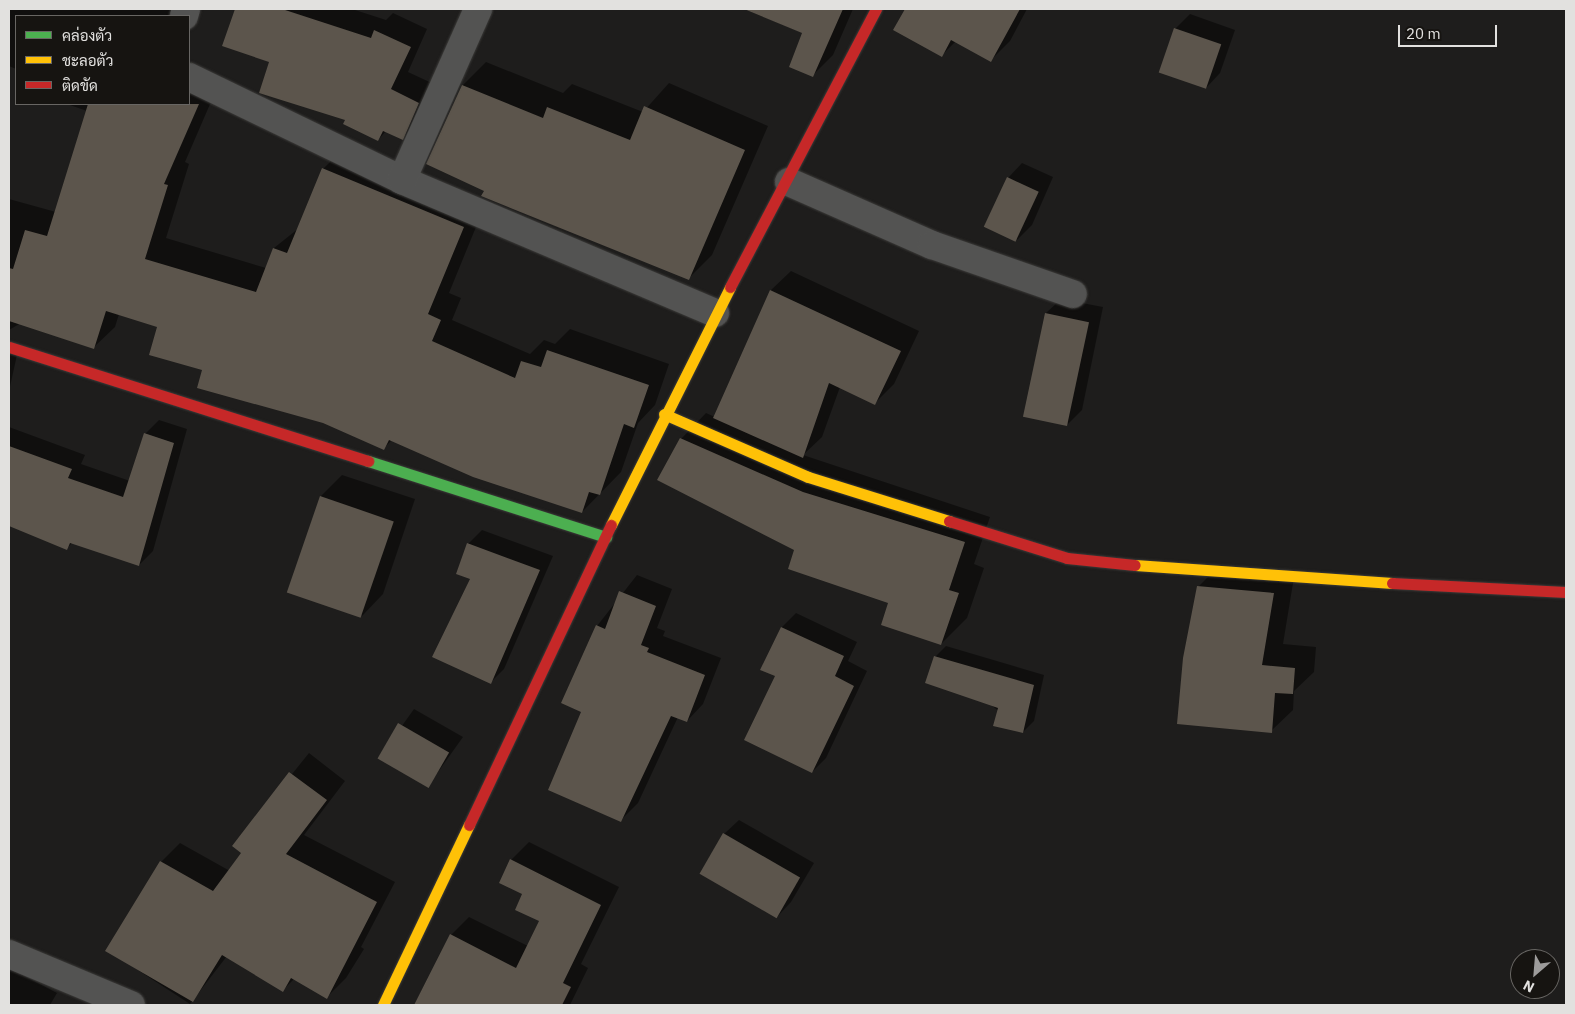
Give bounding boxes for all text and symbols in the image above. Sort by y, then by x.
legend [15,15,190,105]
scale bar [1400,15,1499,47]
text: 20 m [1406,24,1441,43]
text: คล่องตัว [62,26,112,45]
text: ชะลอตัว [62,51,113,70]
text: ติดขัด [62,76,98,95]
north arrow [1510,949,1560,999]
text: N [1520,976,1537,997]

